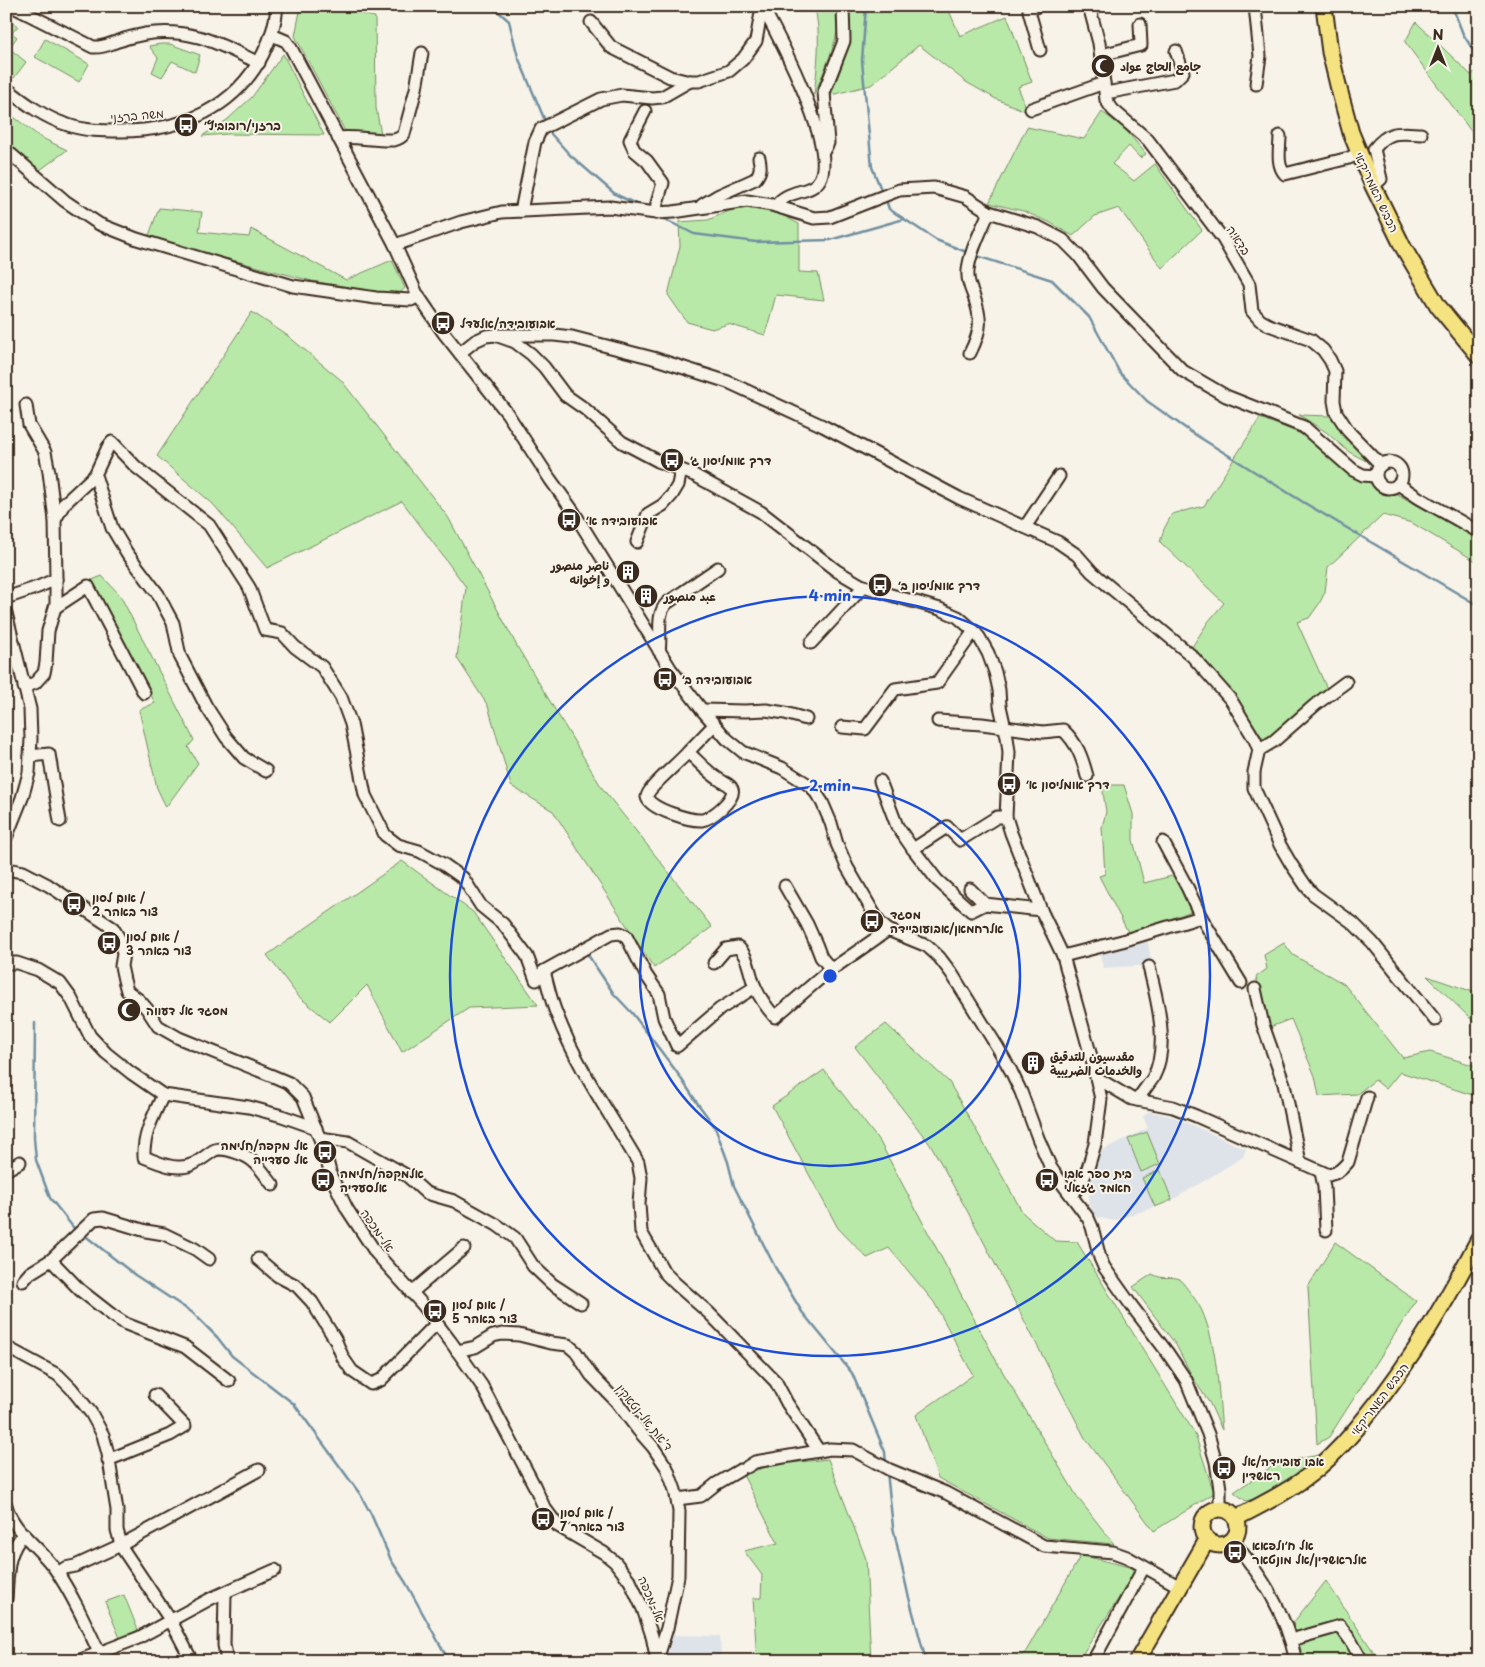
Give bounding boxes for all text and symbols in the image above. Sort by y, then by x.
north arrow [1412,22,1462,72]
text: N [1432,24,1444,45]
mosque icon: جامع الحاج عواد [1090,53,1116,79]
place label: جامع الحاج عواد [1120,57,1201,76]
street label: משה ברזני [109,104,165,126]
bus stop icon: ברזני/רובוביץ׳ [173,112,199,138]
place label: ברזני/רובוביץ׳ [204,116,281,134]
street label: הכביש האמריקאי [1350,149,1404,235]
street label: בדאיה [1223,222,1255,258]
bus stop icon: אבועובידה/אלעדל [430,310,456,336]
place label: אבועובידה/אלעדל [460,314,555,332]
bus stop icon: דרך אומליסון ג׳ [659,447,685,473]
place label: דרך אומליסון ג׳ [690,451,771,469]
bus stop icon: אבועובידה א׳ [556,507,582,533]
place label: אבועובידה א׳ [586,511,658,529]
place label: ناصر منصور و إخوانه [550,556,610,589]
building icon: ناصر منصور و إخوانه [615,559,641,585]
bus stop icon: דרך אומליסון ב׳ [867,572,893,598]
place label: דרך אומליסון ב׳ [898,576,980,594]
building icon: عبد منصور [633,583,659,609]
text: 4 min [809,583,851,606]
place label: عبد منصور [663,587,716,605]
bus stop icon: אבועובידה ב׳ [652,666,678,692]
place label: אבועובידה ב׳ [682,670,752,688]
bus stop icon: דרך אומליסון א׳ [996,771,1022,797]
text: 2 min [809,773,851,796]
place label: דרך אומליסון א׳ [1026,775,1110,793]
place label: אום לסון / צור באהר 2 [92,888,158,920]
bus stop icon: אום לסון / צור באהר 2 [61,891,87,917]
place label: מסגד אלרחמאן/אבועוביידה [890,905,1004,937]
bus stop icon: מסגד אלרחמאן/אבועוביידה [859,908,885,934]
place label: אום לסון / צור באהר 3 [126,927,192,959]
bus stop icon: אום לסון / צור באהר 3 [96,930,122,956]
centre of rings [821,967,839,985]
mosque icon: מסגד אל דעווה [116,997,142,1023]
place label: מסגד אל דעווה [146,1001,228,1019]
place label: مقدسيون للتدقيق والخدمات الضريبية [1050,1047,1142,1079]
building icon: مقدسيون للتدقيق والخدمات الضريبية [1020,1050,1046,1076]
place label: אל מקפה/חלימה אל סעדייה [221,1136,308,1168]
bus stop icon: אל מקפה/חלימה אל סעדייה [312,1139,338,1165]
place label: אלמקפה/חלימה אלסעדיה [340,1164,424,1196]
place label: בית ספר אבו חאמד ג׳זאלי [1064,1164,1132,1196]
bus stop icon: אלמקפה/חלימה אלסעדיה [310,1167,336,1193]
bus stop icon: בית ספר אבו חאמד ג׳זאלי [1034,1167,1060,1193]
street label: אל-מכפה [357,1205,399,1255]
place label: אום לסון / צור באהר 5 [452,1295,517,1327]
bus stop icon: אום לסון / צור באהר 5 [422,1298,448,1324]
street label: הכביש האמריקאי [1346,1359,1412,1439]
street label: ד'את אל-נטאקין [612,1380,678,1454]
place label: אבו עוביידה/אל ראשדין [1242,1452,1325,1484]
bus stop icon: אבו עוביידה/אל ראשדין [1211,1455,1237,1481]
place label: אום לסון / צור באהר 7 [560,1503,625,1535]
bus stop icon: אום לסון / צור באהר 7 [530,1506,556,1532]
place label: אל ח׳ולפאא אלראשדין/אל מונטאר [1252,1536,1367,1568]
bus stop icon: אל ח׳ולפאא אלראשדין/אל מונטאר [1222,1539,1248,1565]
street label: אל-מכפה [634,1573,670,1625]

